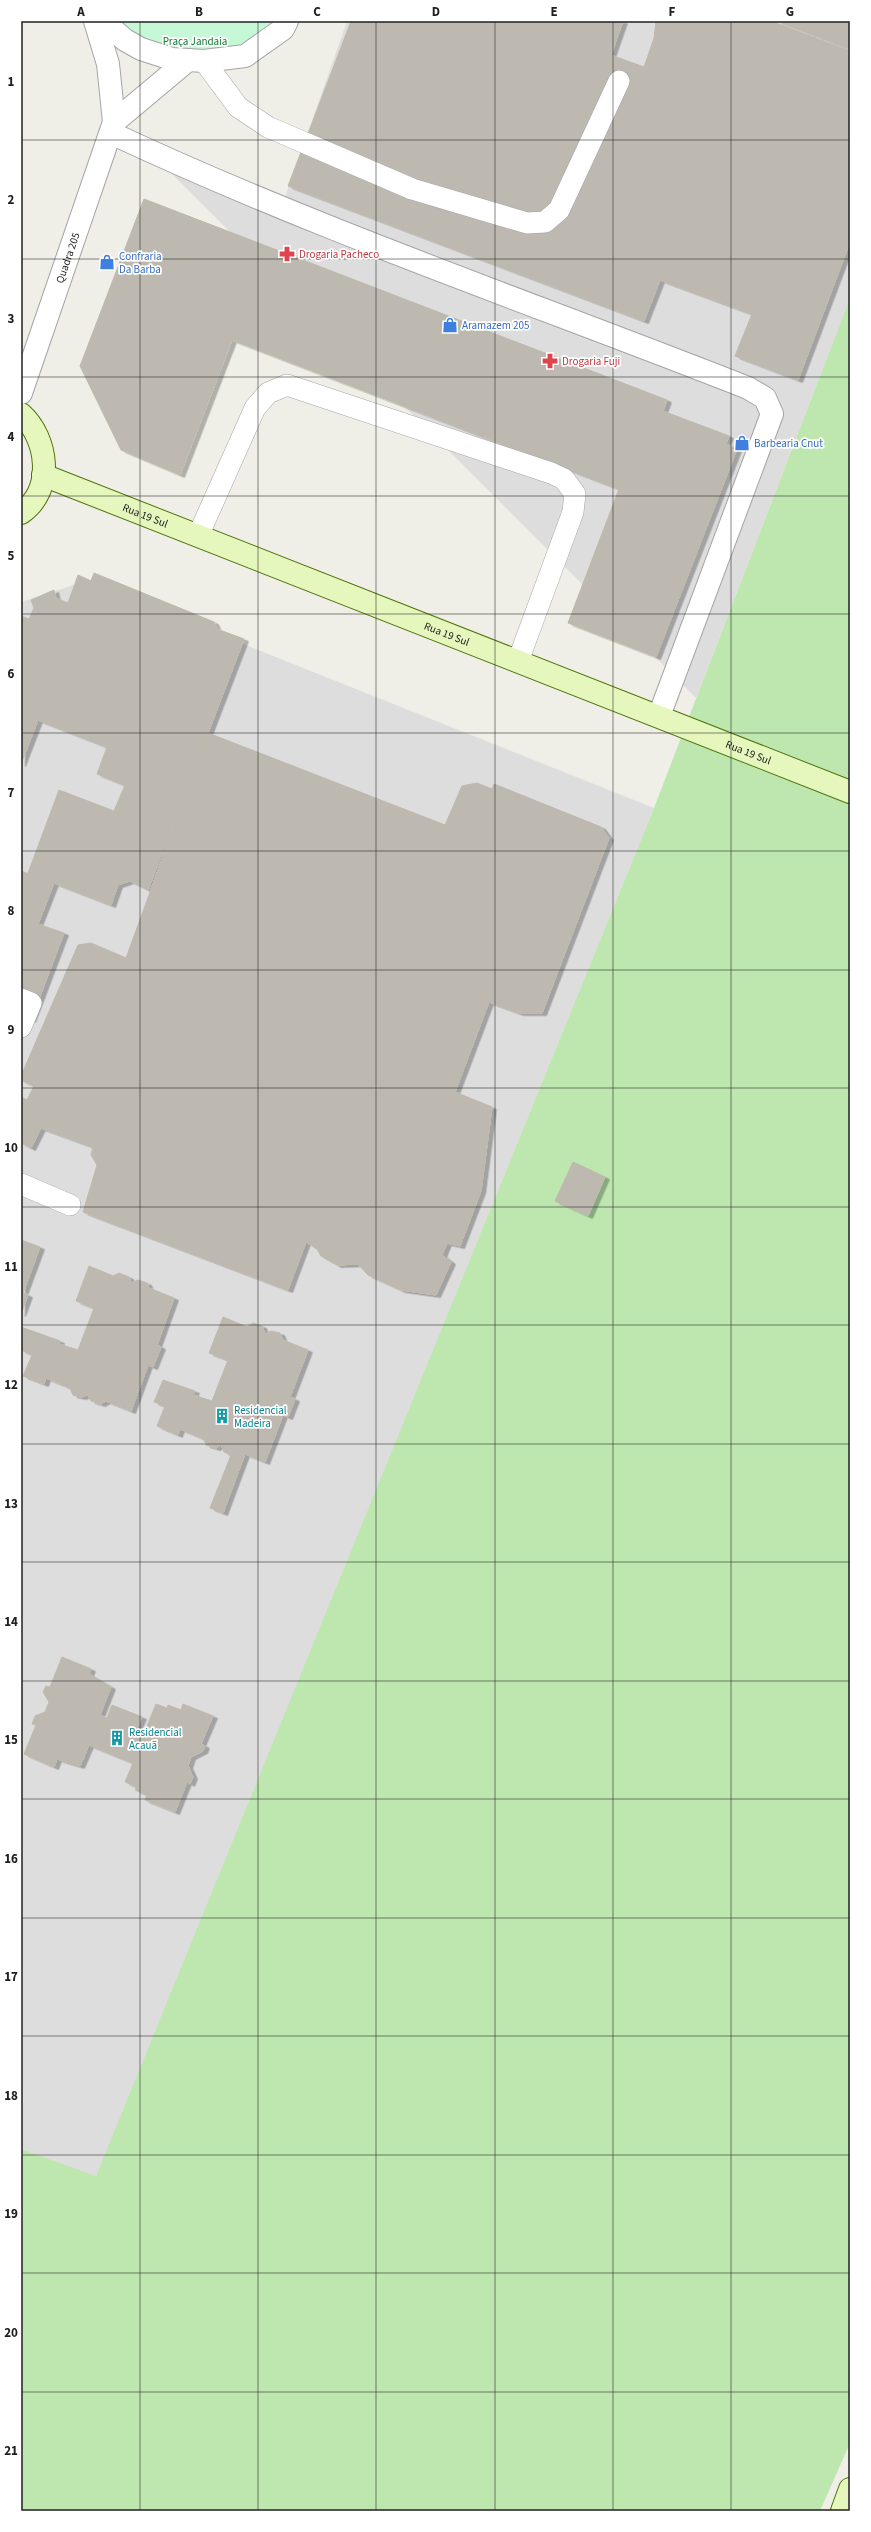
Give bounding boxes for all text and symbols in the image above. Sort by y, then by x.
text: A [76,3,85,21]
text: B [195,3,203,21]
text: C [313,3,321,21]
text: D [432,3,440,21]
text: E [550,3,558,21]
text: F [669,3,676,21]
text: G [786,3,794,21]
park label: Praça Jandaia [163,34,227,49]
text: 1 [8,73,15,91]
text: 2 [8,191,15,209]
street label: Quadra 205 [52,231,84,285]
pharmacy icon: Drogaria Pacheco [278,245,296,263]
place label: Drogaria Pacheco [299,247,379,262]
place label: Confraria Da Barba [119,249,162,277]
shop icon: Confraria Da Barba [98,253,116,271]
text: 3 [8,310,15,328]
shop icon: Aramazem 205 [441,316,459,334]
place label: Aramazem 205 [462,318,529,333]
pharmacy icon: Drogaria Fuji [541,352,559,370]
place label: Drogaria Fuji [562,354,620,369]
text: 4 [8,428,15,446]
shop icon: Barbearia Cnut [733,434,751,452]
place label: Barbearia Cnut [754,436,823,451]
street label: Rua 19 Sul [120,500,170,531]
text: 5 [8,547,15,565]
street label: Rua 19 Sul [422,618,472,650]
text: 6 [8,665,15,683]
street label: Rua 19 Sul [723,737,774,768]
text: 7 [8,784,15,802]
text: 8 [8,902,15,920]
text: 9 [8,1021,15,1039]
text: 10 [4,1139,18,1157]
text: 11 [4,1258,18,1276]
text: 12 [4,1376,18,1394]
place label: Residencial Madeira [234,1403,287,1431]
building icon: Residencial Madeira [213,1407,231,1425]
text: 13 [4,1495,18,1513]
text: 14 [4,1613,18,1631]
place label: Residencial Acauã [129,1725,182,1753]
building icon: Residencial Acauã [108,1729,126,1747]
text: 15 [4,1731,18,1749]
text: 16 [4,1850,18,1868]
text: 17 [4,1968,18,1986]
text: 18 [4,2087,18,2105]
text: 19 [4,2205,18,2223]
text: 20 [4,2324,18,2342]
text: 21 [4,2442,18,2460]

